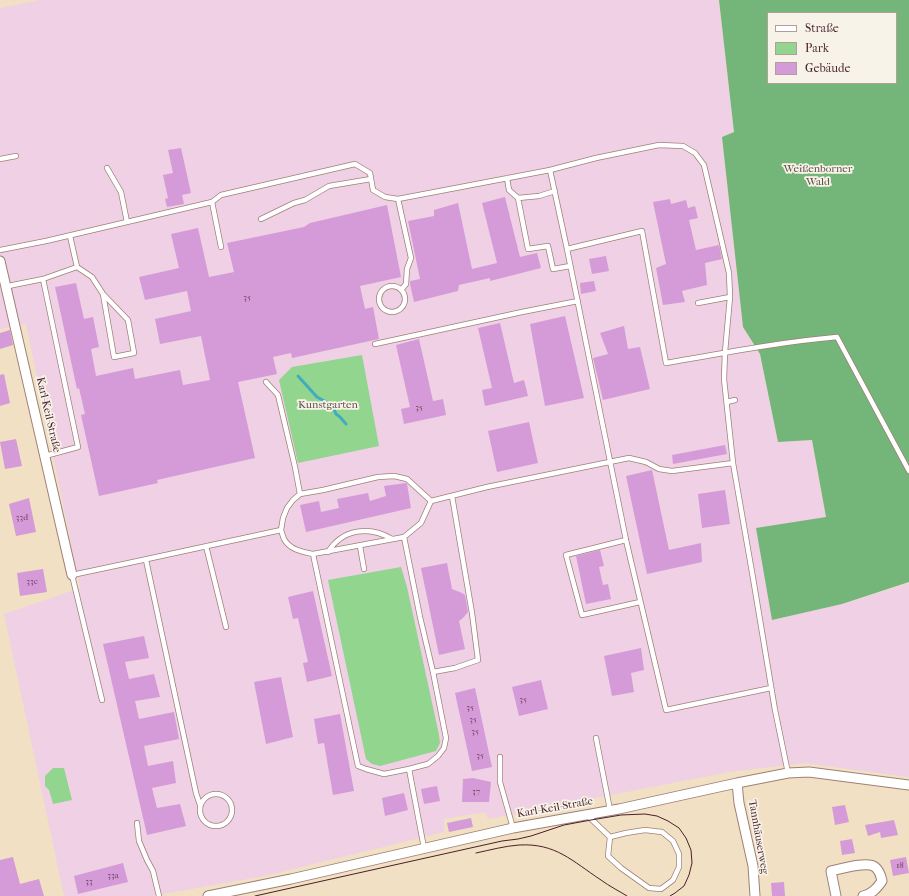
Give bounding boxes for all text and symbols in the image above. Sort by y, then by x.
legend [767,12,897,84]
text: Straße [805,21,839,35]
text: Park [805,41,829,55]
text: Gebäude [805,61,850,75]
park label: Weißenborner Wald [784,162,852,188]
house number: 35 [243,293,251,303]
street label: Karl-Keil-Straße [33,376,63,454]
park label: Kunstgarten [298,398,358,412]
house number: 35 [415,403,423,413]
house number: 33d [16,513,28,523]
house number: 33c [26,577,38,587]
house number: 35 [519,695,527,705]
house number: 35 [466,703,474,713]
house number: 35 [469,715,477,725]
house number: 35 [471,727,479,737]
house number: 35 [476,751,484,761]
house number: 37 [472,787,480,797]
street label: Karl-Keil-Straße [516,795,594,821]
street label: Tannhäuserweg [745,799,771,875]
house number: 18 [896,861,904,871]
house number: 33a [107,871,119,881]
house number: 33 [85,877,93,887]

